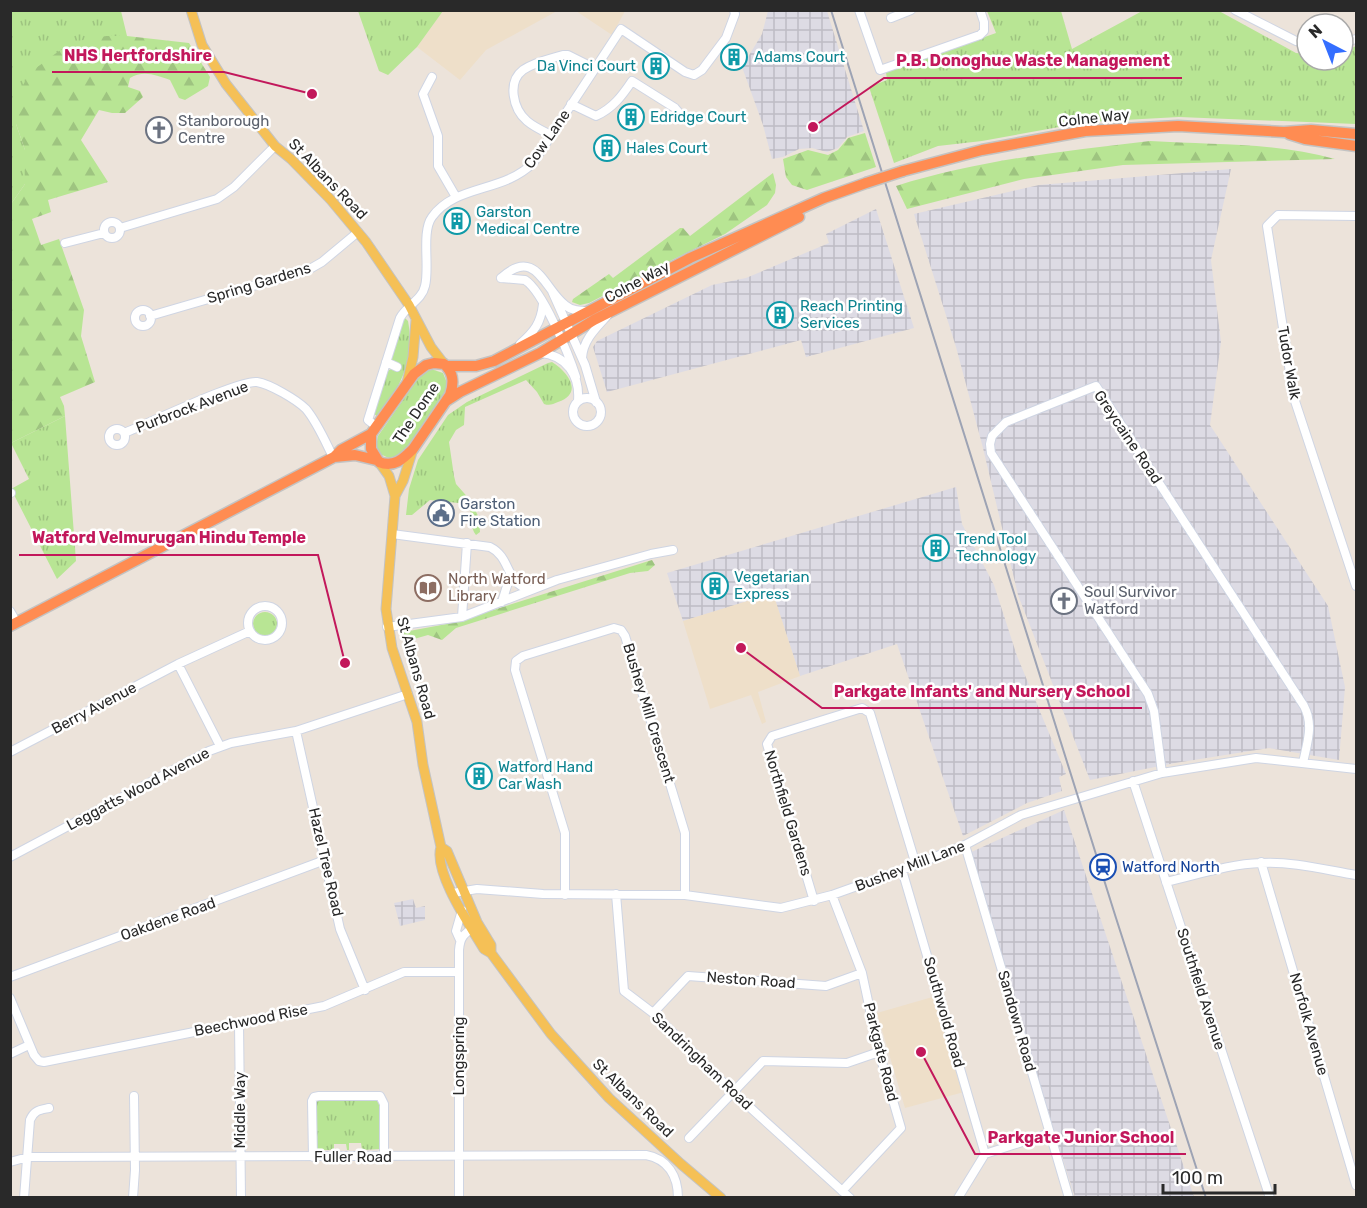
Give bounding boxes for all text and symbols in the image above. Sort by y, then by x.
north arrow [1295,12,1355,72]
text: N [1305,20,1326,42]
callout: NHS Hertfordshire [52,38,224,72]
building icon: Adams Court [719,42,749,72]
callout: P.B. Donoghue Waste Management [884,44,1182,78]
text: NHS Hertfordshire [64,46,212,65]
place label: Adams Court [754,48,845,66]
building icon: Da Vinci Court [641,51,671,81]
text: P.B. Donoghue Waste Management [896,51,1170,70]
place label: Da Vinci Court [537,57,636,75]
building icon: Edridge Court [616,102,646,132]
street label: Colne Way [1058,105,1130,131]
street label: Cow Lane [520,106,574,172]
place label: Edridge Court [650,108,747,126]
place label: Stanborough Centre [178,112,269,147]
church icon: Stanborough Centre [144,115,174,145]
building icon: Hales Court [592,133,622,163]
street label: St Albans Road [285,135,371,223]
place label: Hales Court [626,139,708,157]
place label: Garston Medical Centre [476,203,580,238]
building icon: Garston Medical Centre [442,206,472,236]
street label: Colne Way [601,257,673,307]
street label: Spring Gardens [205,259,313,307]
place label: Reach Printing Services [800,297,903,332]
building icon: Reach Printing Services [765,300,795,330]
street label: Tudor Walk [1274,325,1304,401]
street label: Purbrock Avenue [133,377,251,437]
street label: The Dome [389,379,443,447]
street label: Greycaine Road [1090,387,1166,487]
place label: Garston Fire Station [460,495,541,530]
public building icon: Garston Fire Station [426,498,456,528]
callout: Watford Velmurugan Hindu Temple [19,521,318,555]
text: Watford Velmurugan Hindu Temple [32,528,306,547]
place label: Trend Tool Technology [956,530,1036,565]
building icon: Trend Tool Technology [921,533,951,563]
place label: Vegetarian Express [734,568,810,603]
place label: North Watford Library [448,570,546,605]
building icon: Vegetarian Express [700,571,730,601]
library icon: North Watford Library [413,573,443,603]
place label: Soul Survivor Watford [1084,583,1177,618]
church icon: Soul Survivor Watford [1049,586,1079,616]
street label: St Albans Road [393,615,439,721]
street label: Bushey Mill Crescent [619,641,679,785]
callout: Parkgate Infants' and Nursery School [822,674,1142,708]
street label: Berry Avenue [48,678,140,738]
text: Parkgate Infants' and Nursery School [834,682,1130,701]
street label: Leggatts Wood Avenue [63,744,213,834]
street label: Northfield Gardens [760,748,816,878]
place label: Watford Hand Car Wash [498,758,593,793]
building icon: Watford Hand Car Wash [464,761,494,791]
street label: Hazel Tree Road [305,806,347,918]
street label: Bushey Mill Lane [853,837,967,895]
station icon: Watford North [1088,852,1118,882]
place label: Watford North [1122,858,1220,876]
street label: Oakdene Road [118,893,218,945]
street label: Southfield Avenue [1173,926,1229,1052]
street label: Southwold Road [920,955,968,1069]
street label: Neston Road [706,968,796,992]
street label: Sandown Road [994,968,1040,1074]
street label: Norfolk Avenue [1286,971,1332,1077]
street label: Beechwood Rise [193,1000,309,1040]
street label: Parkgate Road [860,1001,902,1103]
street label: Sandringham Road [648,1008,756,1114]
street label: Longspring [450,1017,468,1095]
street label: St Albans Road [589,1055,677,1141]
street label: Middle Way [231,1072,249,1148]
callout: Parkgate Junior School [975,1120,1186,1154]
text: Parkgate Junior School [988,1128,1174,1147]
street label: Fuller Road [314,1148,392,1166]
scale bar [1163,1157,1276,1195]
text: 100 m [1172,1167,1223,1189]

